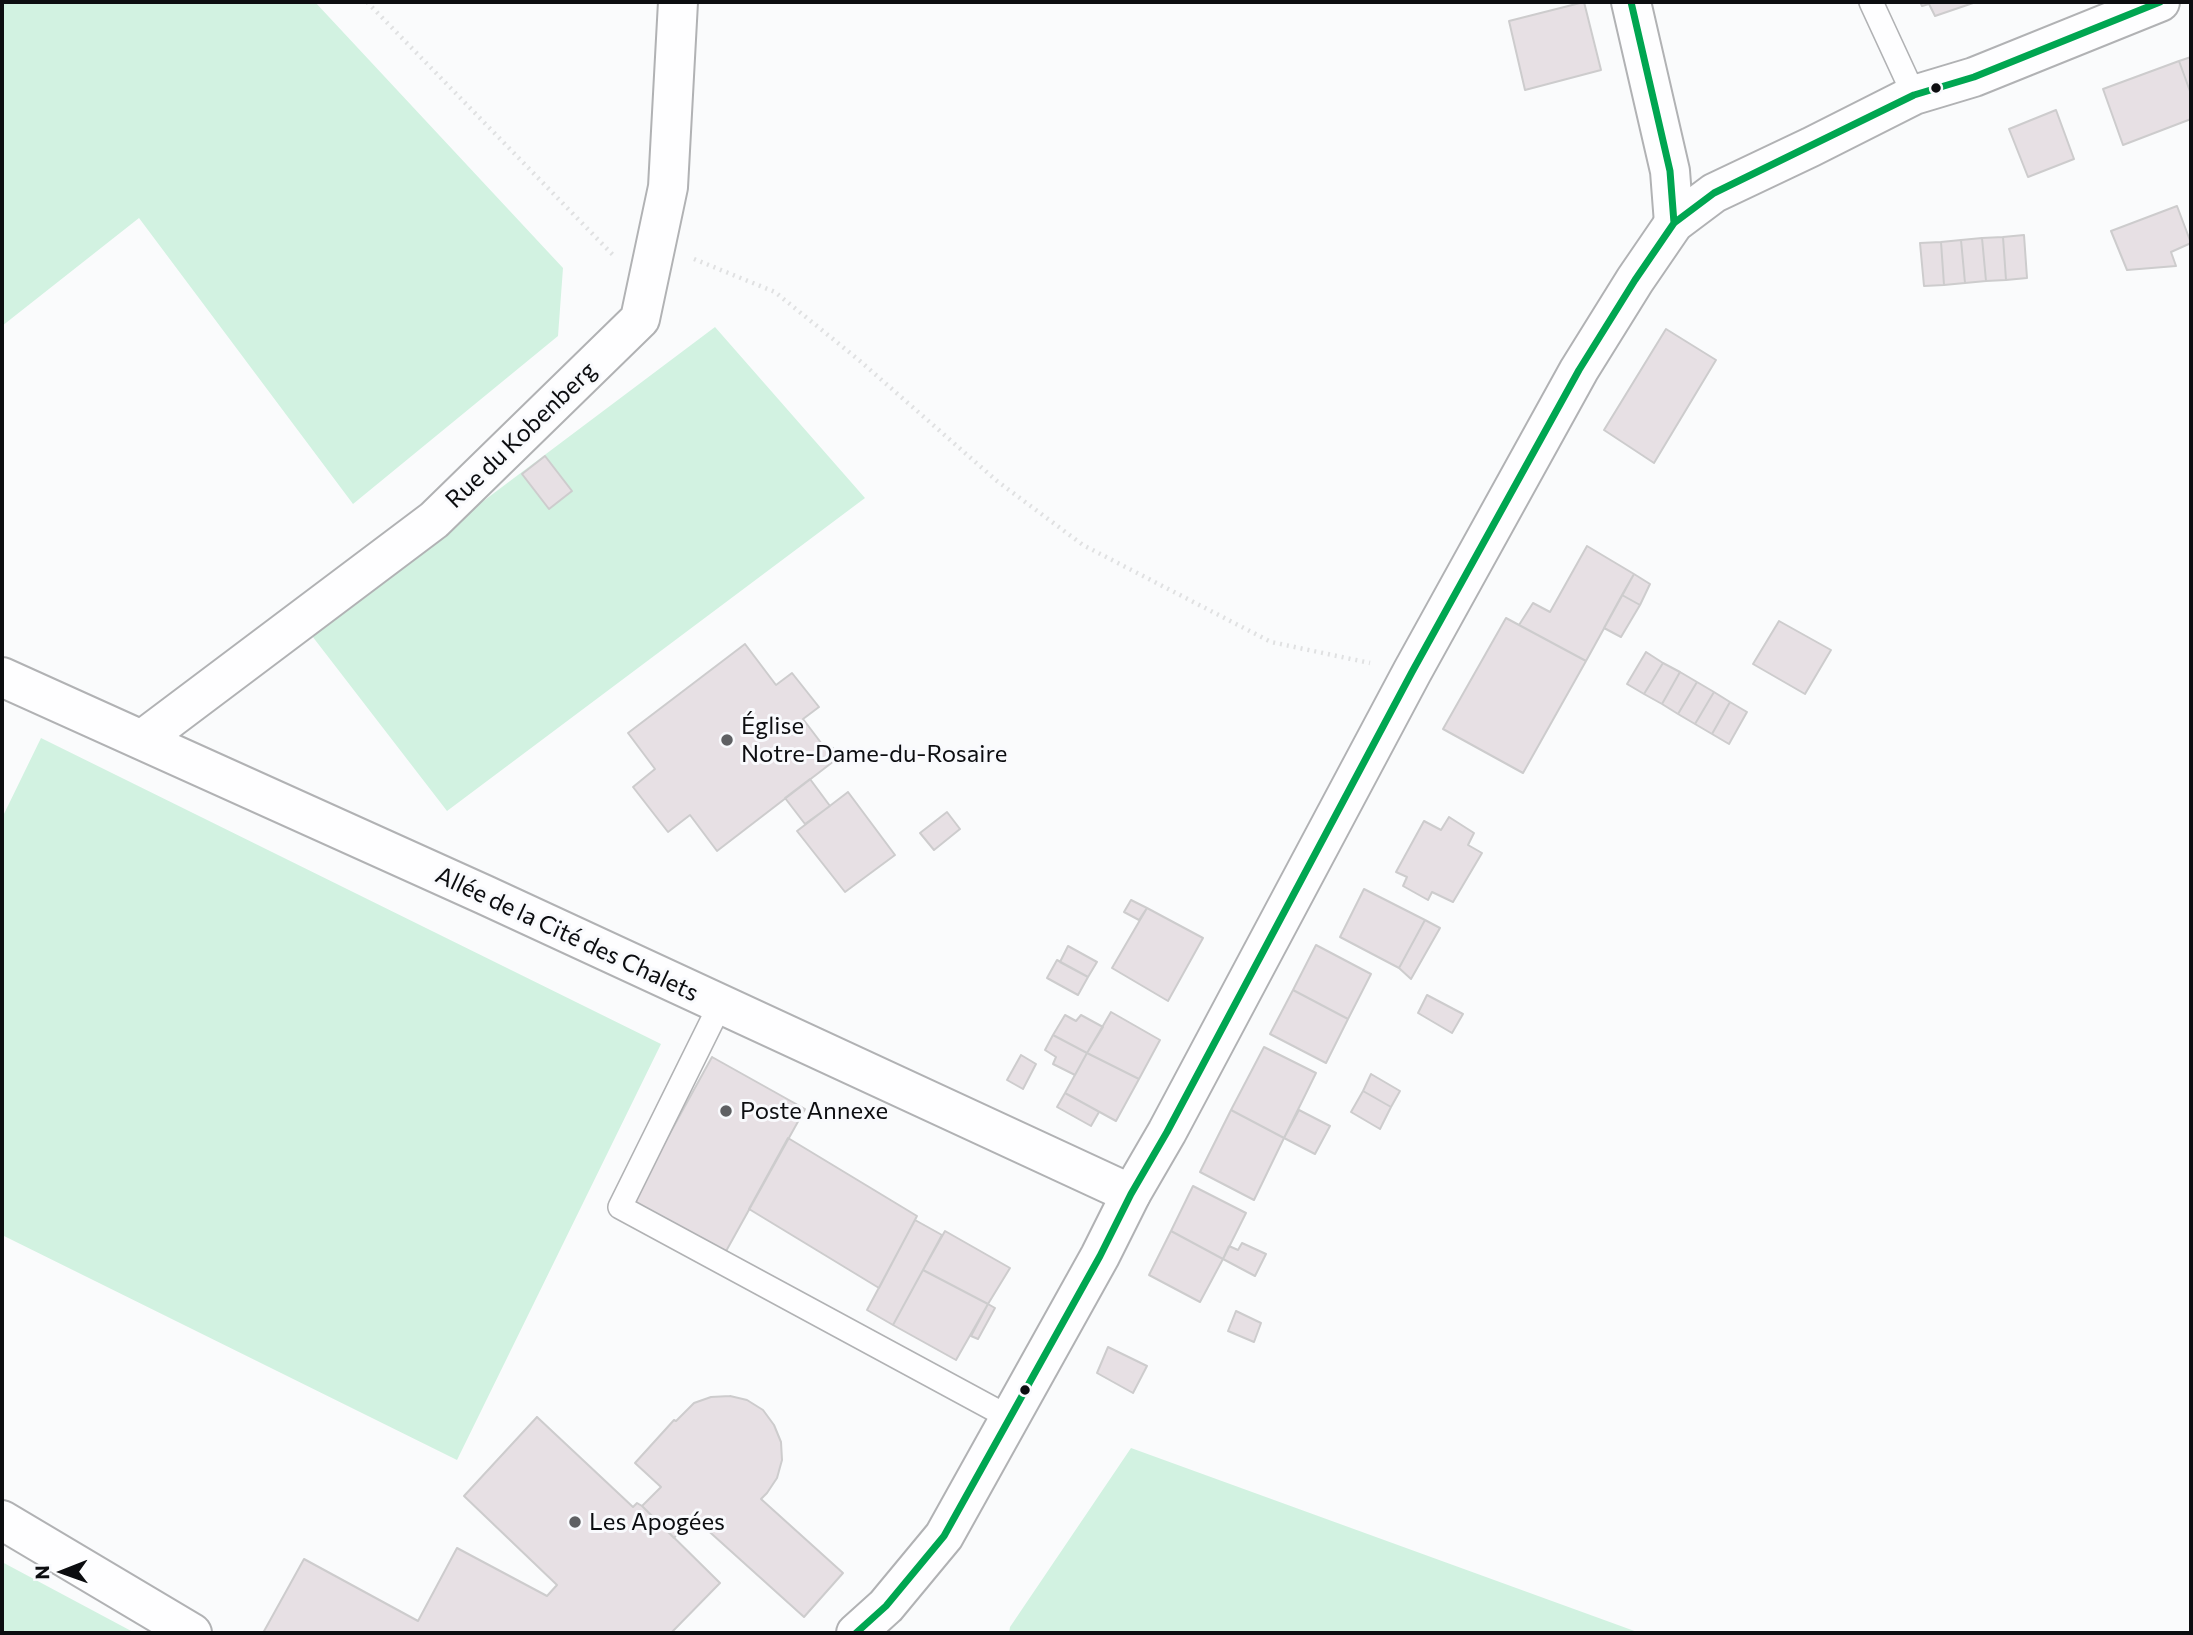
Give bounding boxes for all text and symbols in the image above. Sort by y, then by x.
unlabelled marker [1929,81,1943,95]
street label: Rue du Kobenberg [440,356,602,514]
place label: Église Notre-Dame-du-Rosaire [741,712,1007,768]
marker: Église Notre-Dame-du-Rosaire [719,732,735,748]
street label: Allée de la Cité des Chalets [431,860,703,1008]
place label: Poste Annexe [740,1097,888,1125]
marker: Poste Annexe [718,1103,734,1119]
unlabelled marker [1018,1383,1032,1397]
place label: Les Apogées [589,1508,725,1536]
marker: Les Apogées [567,1514,583,1530]
north arrow [28,1537,98,1607]
text: N [30,1565,53,1580]

